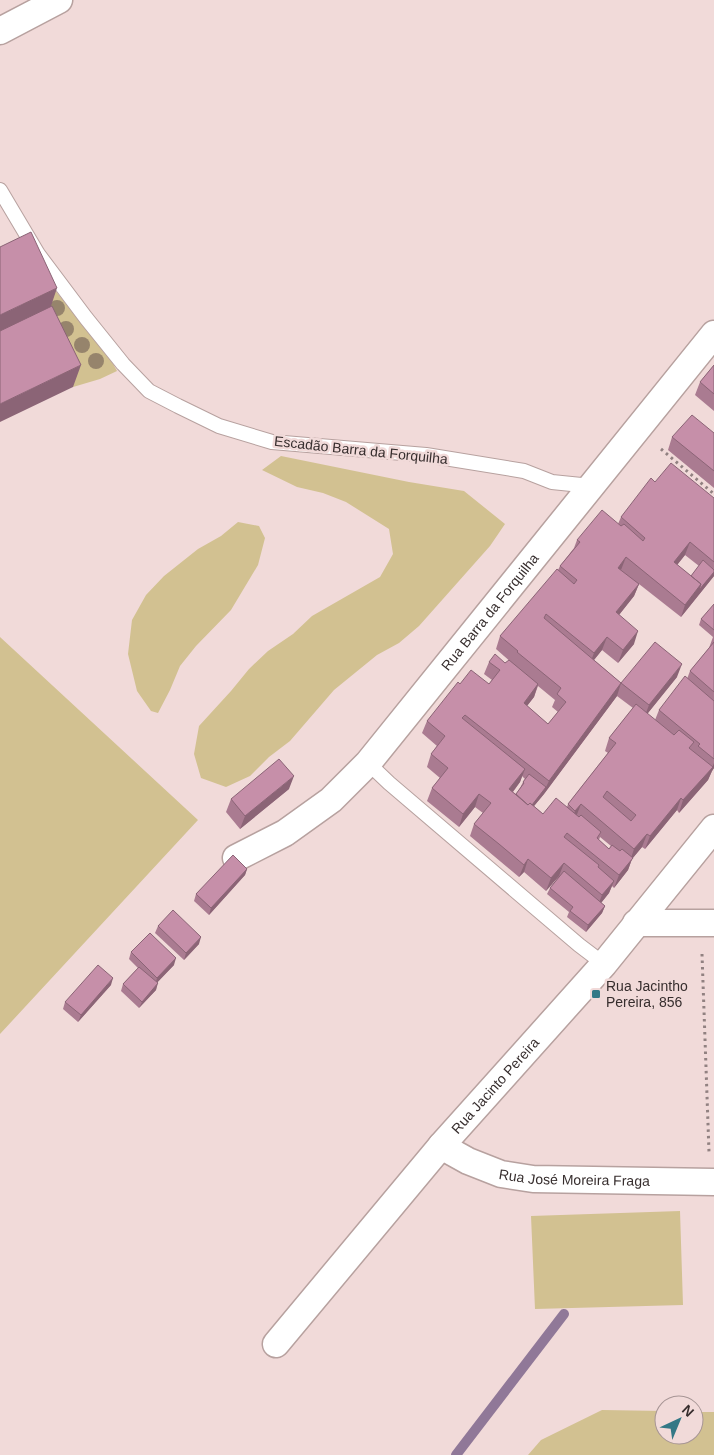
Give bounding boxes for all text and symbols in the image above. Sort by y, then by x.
street label: Escadão Barra da Forquilha [273,433,449,467]
street label: Rua Barra da Forquilha [438,550,542,674]
place label: Rua Jacintho Pereira, 856 [606,978,688,1010]
marker: Rua Jacintho Pereira, 856 [590,988,602,1000]
street label: Rua Jacinto Pereira [448,1034,542,1137]
street label: Rua José Moreira Fraga [498,1166,650,1189]
north arrow [654,1395,704,1445]
text: N [679,1401,697,1420]

